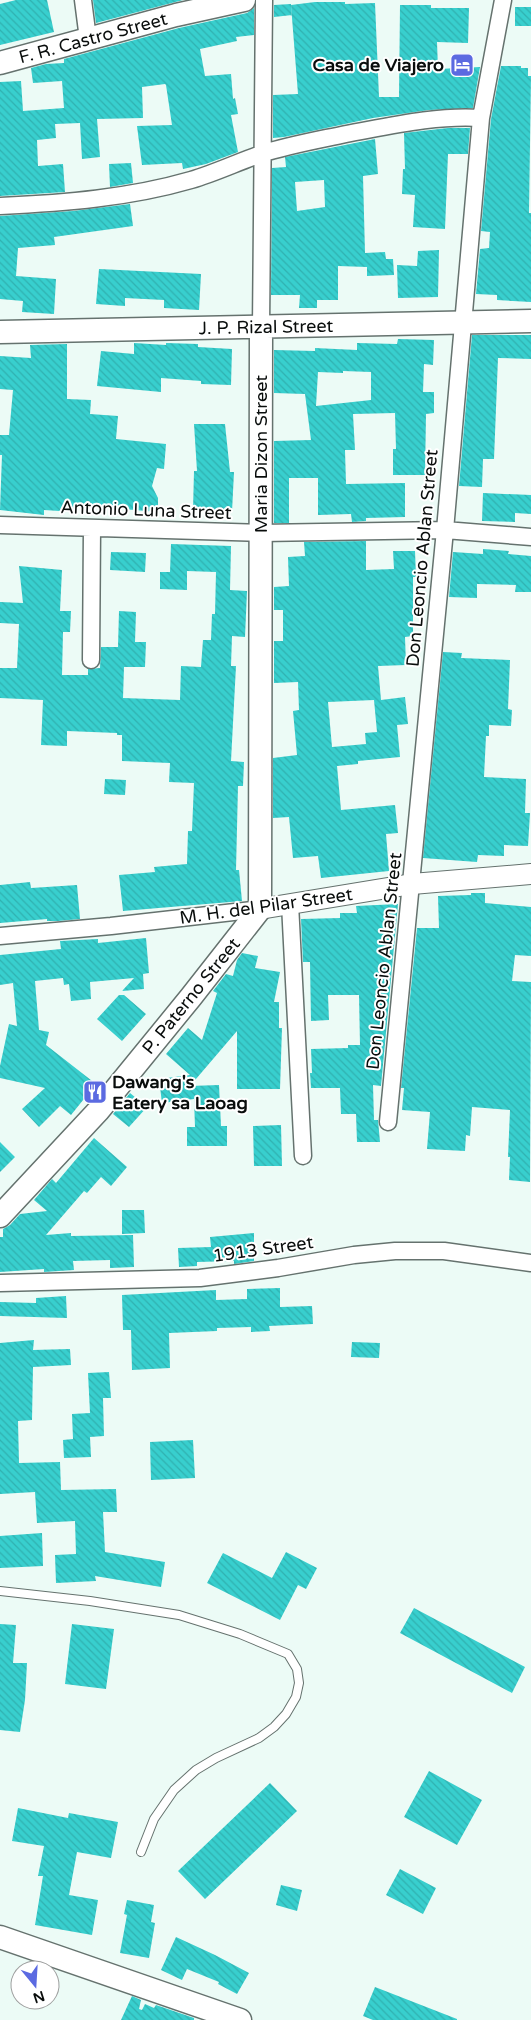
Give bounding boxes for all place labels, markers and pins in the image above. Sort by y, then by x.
hotel icon: Casa de Viajero [449,52,475,78]
place label: Casa de Viajero [312,54,444,76]
place label: Dawang's Eatery sa Laoag [112,1071,248,1114]
restaurant icon: Dawang's Eatery sa Laoag [82,1079,108,1105]

